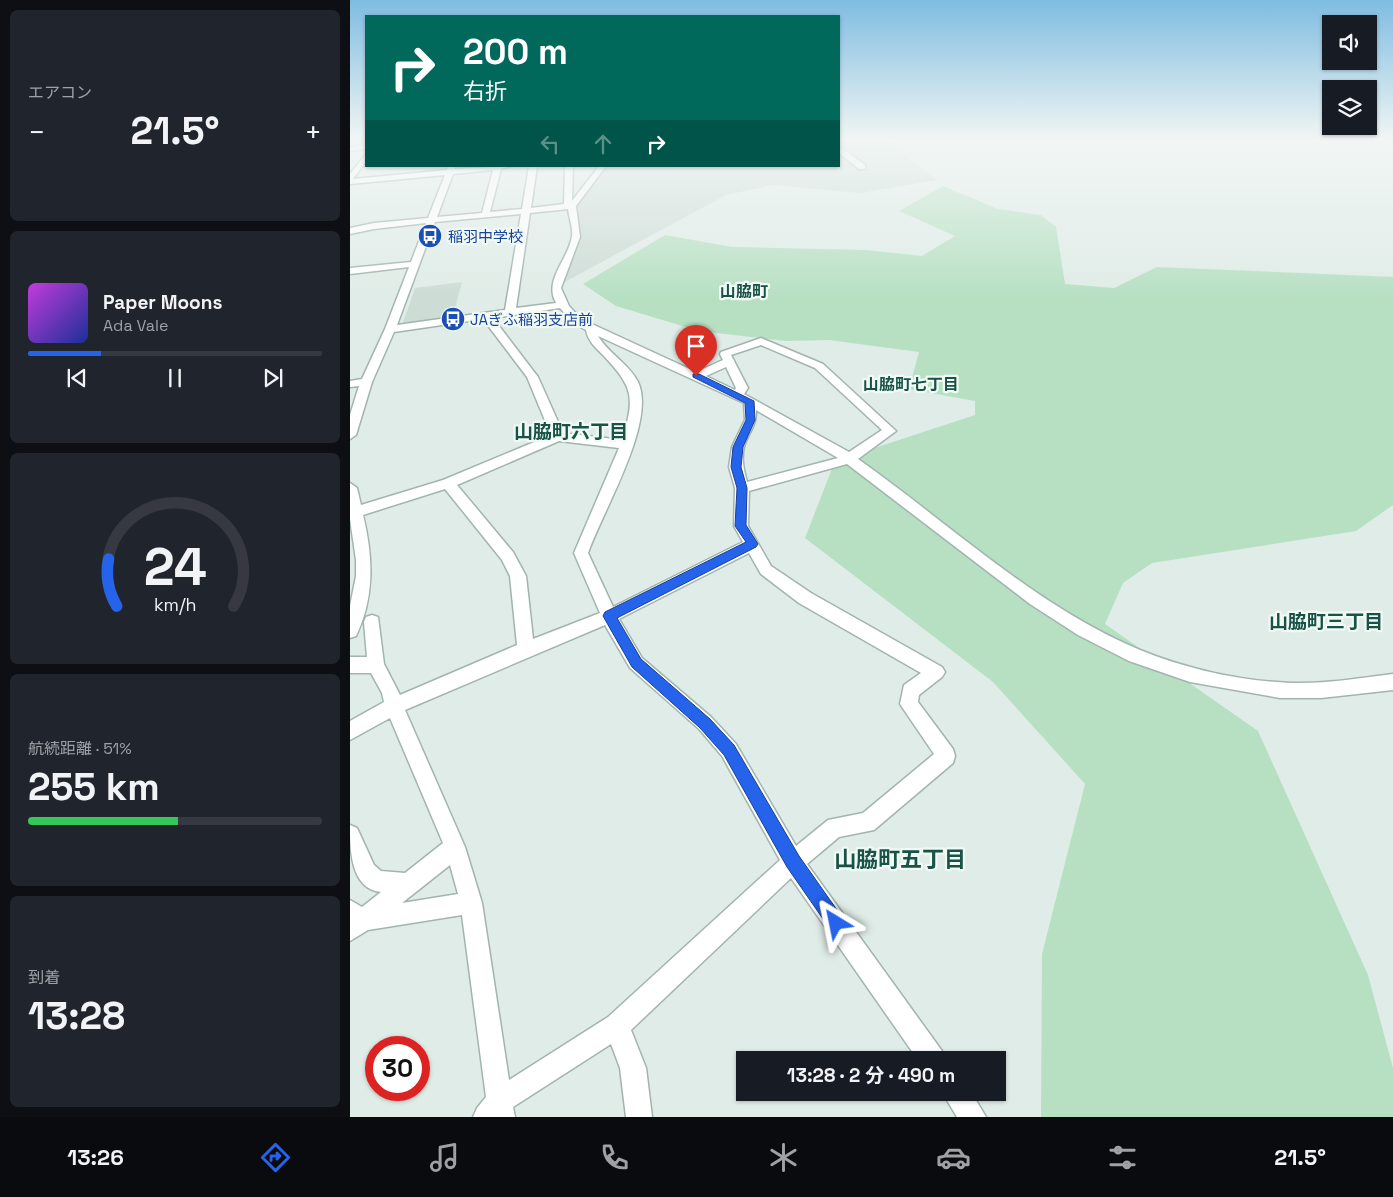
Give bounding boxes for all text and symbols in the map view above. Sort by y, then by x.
map controls [1322,15,1377,135]
button: sound [1322,15,1377,70]
text: 200 m [463,30,568,74]
icon: right [380,35,445,100]
text: 右折 [463,77,507,105]
button: layers [1322,80,1377,135]
text: エアコン [28,82,92,103]
text: 21.5° [131,107,219,155]
text: − [28,114,45,150]
text: + [305,114,322,150]
icon: left [536,130,564,158]
icon: ahead [589,130,617,158]
icon: right [642,130,670,158]
bus stop icon: 稲羽中学校 [417,223,443,249]
place label: 稲羽中学校 [448,227,523,246]
district label: 山脇町 [720,281,768,302]
text: Paper Moons [103,290,222,315]
bus stop icon: JAぎふ稲羽支店前 [440,306,466,332]
place label: JAぎふ稲羽支店前 [470,310,593,329]
text: Ada Vale [103,315,168,336]
pin [675,325,717,376]
icon: arrive [682,332,710,360]
icon: previous [63,364,91,392]
icon: pause [161,364,189,392]
icon: next [259,364,287,392]
district label: 山脇町七丁目 [863,374,959,395]
district label: 山脇町六丁目 [514,419,628,444]
text: 24 [143,534,207,600]
text: km/h [154,593,196,616]
district label: 山脇町三丁目 [1269,609,1383,634]
text: 航続距離 · 51% [28,738,132,759]
text: 255 km [28,763,160,811]
district label: 山脇町五丁目 [834,845,966,873]
position arrow [809,896,861,948]
text: 到着 [28,967,60,988]
text: 13:28 [28,992,125,1040]
speed limit sign: 30 [365,1036,430,1101]
text: 13:28 · 2 分 · 490 m [787,1063,955,1088]
icon: directions [258,1140,293,1175]
icon: music [427,1140,462,1175]
icon: phone [597,1140,632,1175]
icon: climate [766,1140,801,1175]
icon: car [936,1140,971,1175]
icon: filters [1105,1140,1140,1175]
text: 13:26 [67,1143,124,1171]
text: 21.5° [1274,1143,1326,1171]

